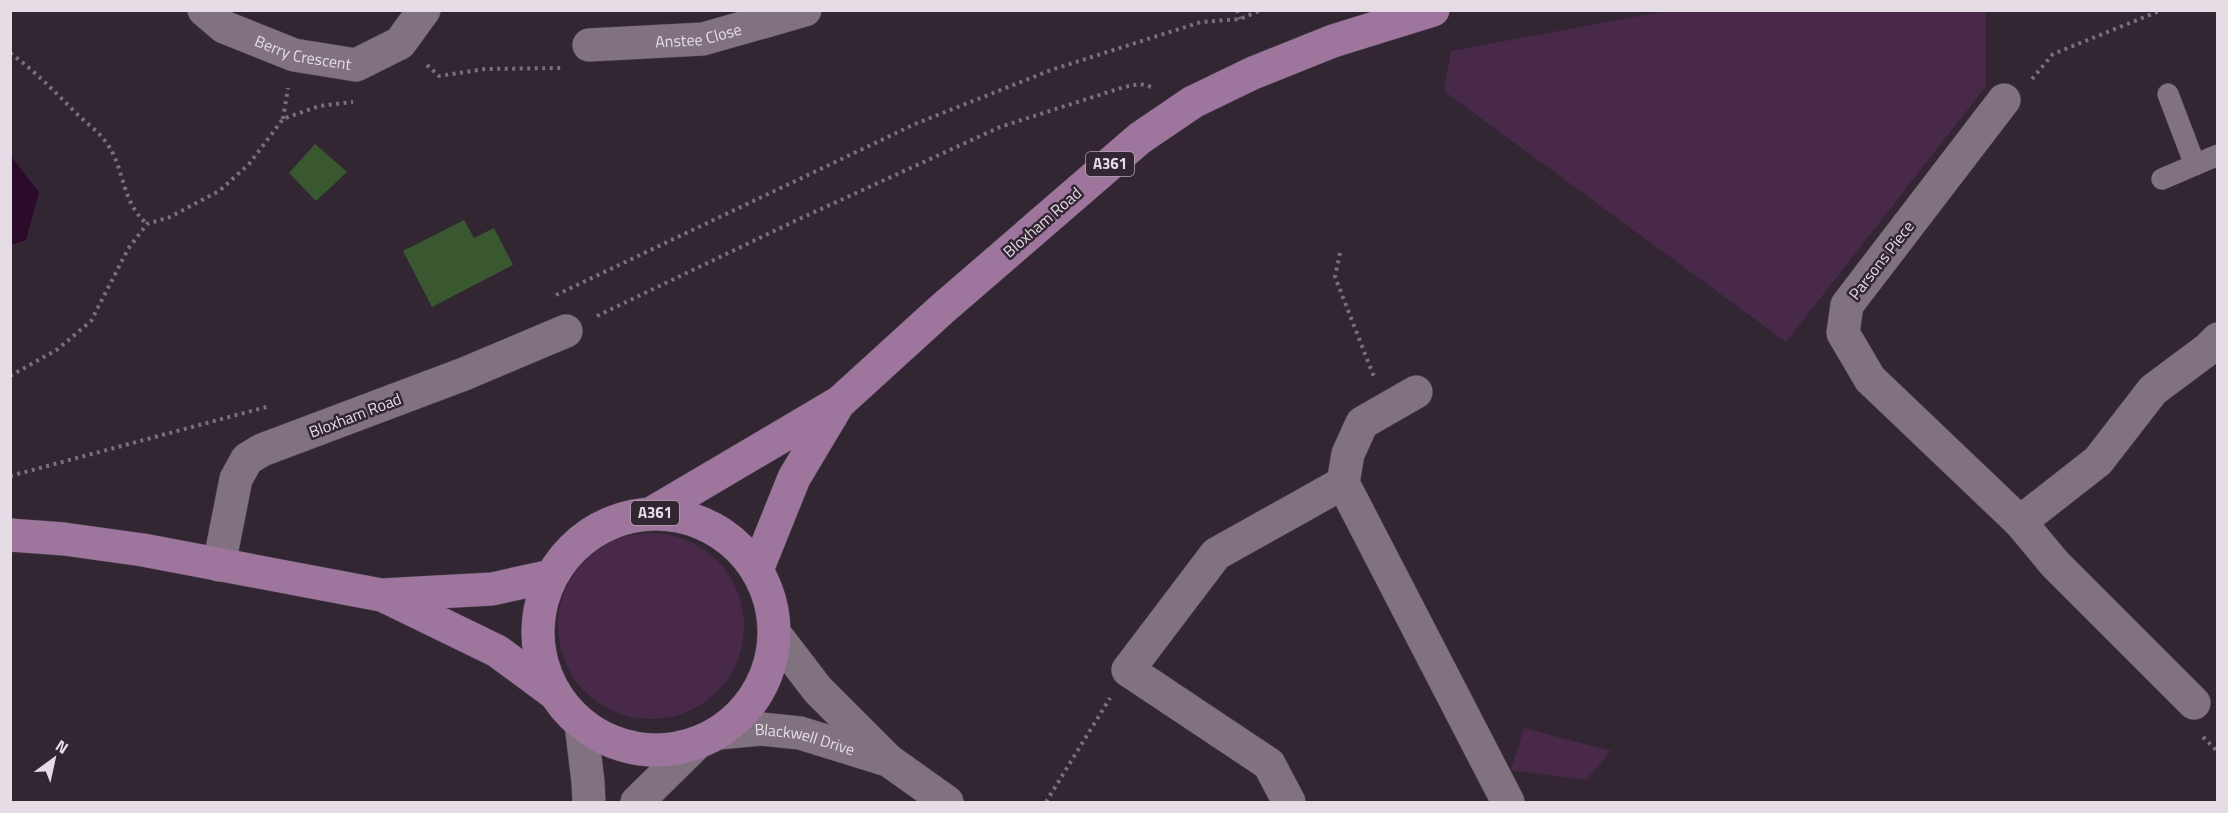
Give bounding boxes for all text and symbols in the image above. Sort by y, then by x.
street label: Anstee Close [655,17,744,53]
street label: Berry Crescent [251,29,353,76]
road number: A361 [1086,152,1134,176]
street label: Bloxham Road [997,181,1087,263]
street label: Parsons Piece [1842,215,1920,305]
street label: Bloxham Road [305,386,405,444]
road number: A361 [631,501,679,525]
street label: Blackwell Drive [753,717,858,761]
north arrow [24,729,84,789]
text: N [51,733,73,760]

